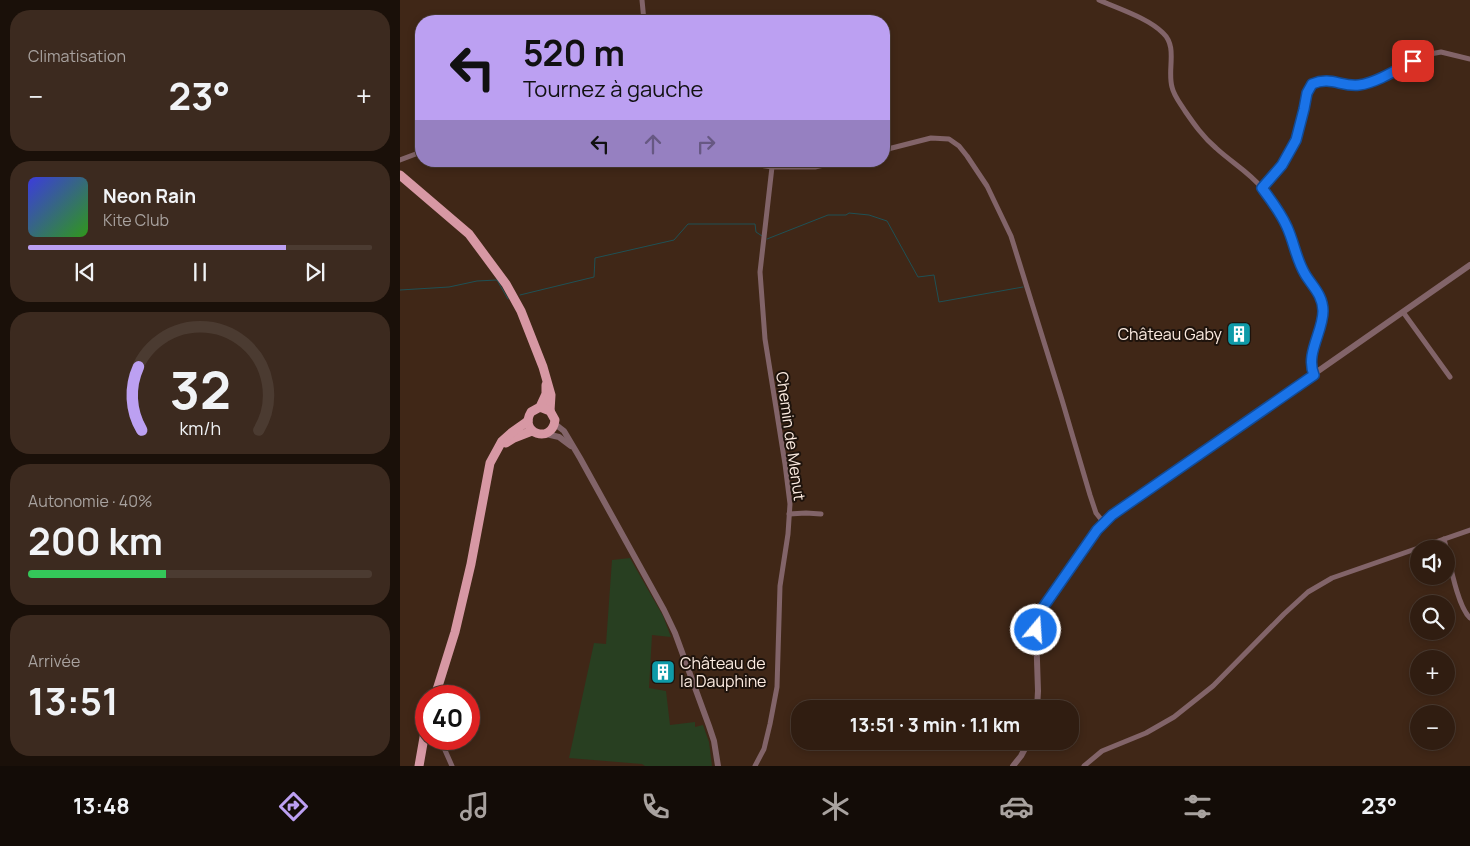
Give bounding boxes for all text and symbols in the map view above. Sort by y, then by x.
text: 520 m [523,29,625,77]
icon: left [440,35,505,100]
pin [1392,40,1434,82]
text: Climatisation [28,45,126,67]
icon: arrive [1399,47,1427,75]
text: 23° [169,69,230,121]
text: Tournez à gauche [523,74,703,104]
text: − [28,77,43,115]
text: + [356,77,372,115]
icon: left [586,130,614,158]
icon: ahead [639,130,667,158]
icon: right [692,130,720,158]
text: Neon Rain [103,183,196,209]
text: Kite Club [103,209,169,231]
icon: previous [71,258,99,286]
icon: pause [186,258,214,286]
icon: next [301,258,329,286]
building icon: Château Gaby [1226,321,1252,347]
place label: Château Gaby [1118,323,1223,345]
text: 32 [169,354,231,425]
street label: Chemin de Menut [771,370,811,502]
text: km/h [179,416,221,440]
text: Autonomie · 40% [28,490,152,512]
text: 200 km [28,514,163,566]
map controls [1410,540,1455,750]
button: sound [1410,540,1455,585]
button: search [1410,595,1455,640]
position arrow [1009,603,1061,655]
text: Arrivée [28,650,80,672]
button: + [1410,650,1455,695]
place label: Château de la Dauphine [680,652,766,692]
building icon: Château de la Dauphine [650,659,676,685]
text: 13:51 [28,674,119,726]
speed limit sign: 40 [415,685,480,750]
button: − [1410,705,1455,750]
text: 13:51 · 3 min · 1.1 km [850,712,1020,738]
icon: directions [276,789,311,824]
icon: music [457,789,492,824]
icon: phone [638,789,673,824]
icon: climate [818,789,853,824]
icon: car [999,789,1034,824]
icon: filters [1180,789,1215,824]
text: 13:48 [73,791,130,821]
text: 23° [1361,791,1397,821]

